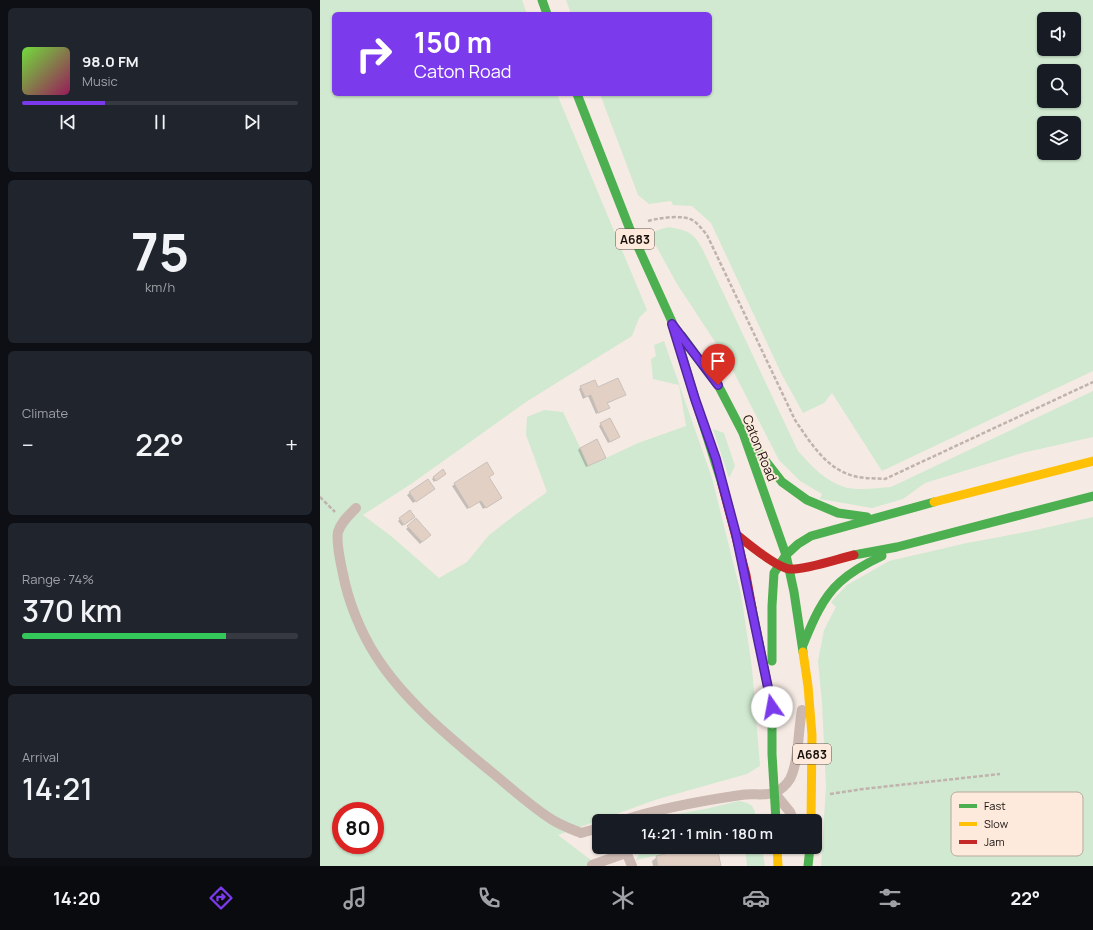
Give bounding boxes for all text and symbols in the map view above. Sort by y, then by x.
map controls [1037,12,1081,160]
button: sound [1037,12,1081,56]
text: 150 m [414,23,492,61]
icon: right [348,28,400,80]
text: 98.0 FM [82,51,139,72]
text: Caton Road [414,59,511,83]
button: search [1037,64,1081,108]
text: Music [82,72,118,90]
icon: previous [57,111,79,133]
icon: pause [149,111,171,133]
icon: next [241,111,263,133]
button: layers [1037,116,1081,160]
text: 75 [131,216,189,287]
road number: A683 [616,229,654,249]
text: km/h [145,278,175,296]
pin [701,344,735,385]
icon: arrive [707,350,729,372]
text: Climate [22,404,68,422]
street label: Caton Road [738,412,782,484]
text: 22° [135,424,184,465]
text: − [22,430,34,460]
text: + [285,430,298,460]
text: Range · 74% [22,570,94,588]
text: 370 km [22,590,122,631]
position arrow [751,686,793,728]
road number: A683 [793,744,831,764]
text: Arrival [22,748,59,766]
text: 14:21 [22,768,93,809]
legend [951,792,1083,856]
text: Fast [984,798,1006,813]
speed limit sign: 80 [332,802,384,854]
text: Slow [984,816,1009,831]
text: 14:21 · 1 min · 180 m [641,823,773,844]
text: Jam [984,834,1005,849]
icon: directions [207,884,235,912]
icon: music [341,884,369,912]
icon: phone [475,884,503,912]
icon: climate [609,884,637,912]
icon: car [742,884,770,912]
icon: filters [876,884,904,912]
text: 14:20 [53,886,101,910]
text: 22° [1010,886,1040,910]

